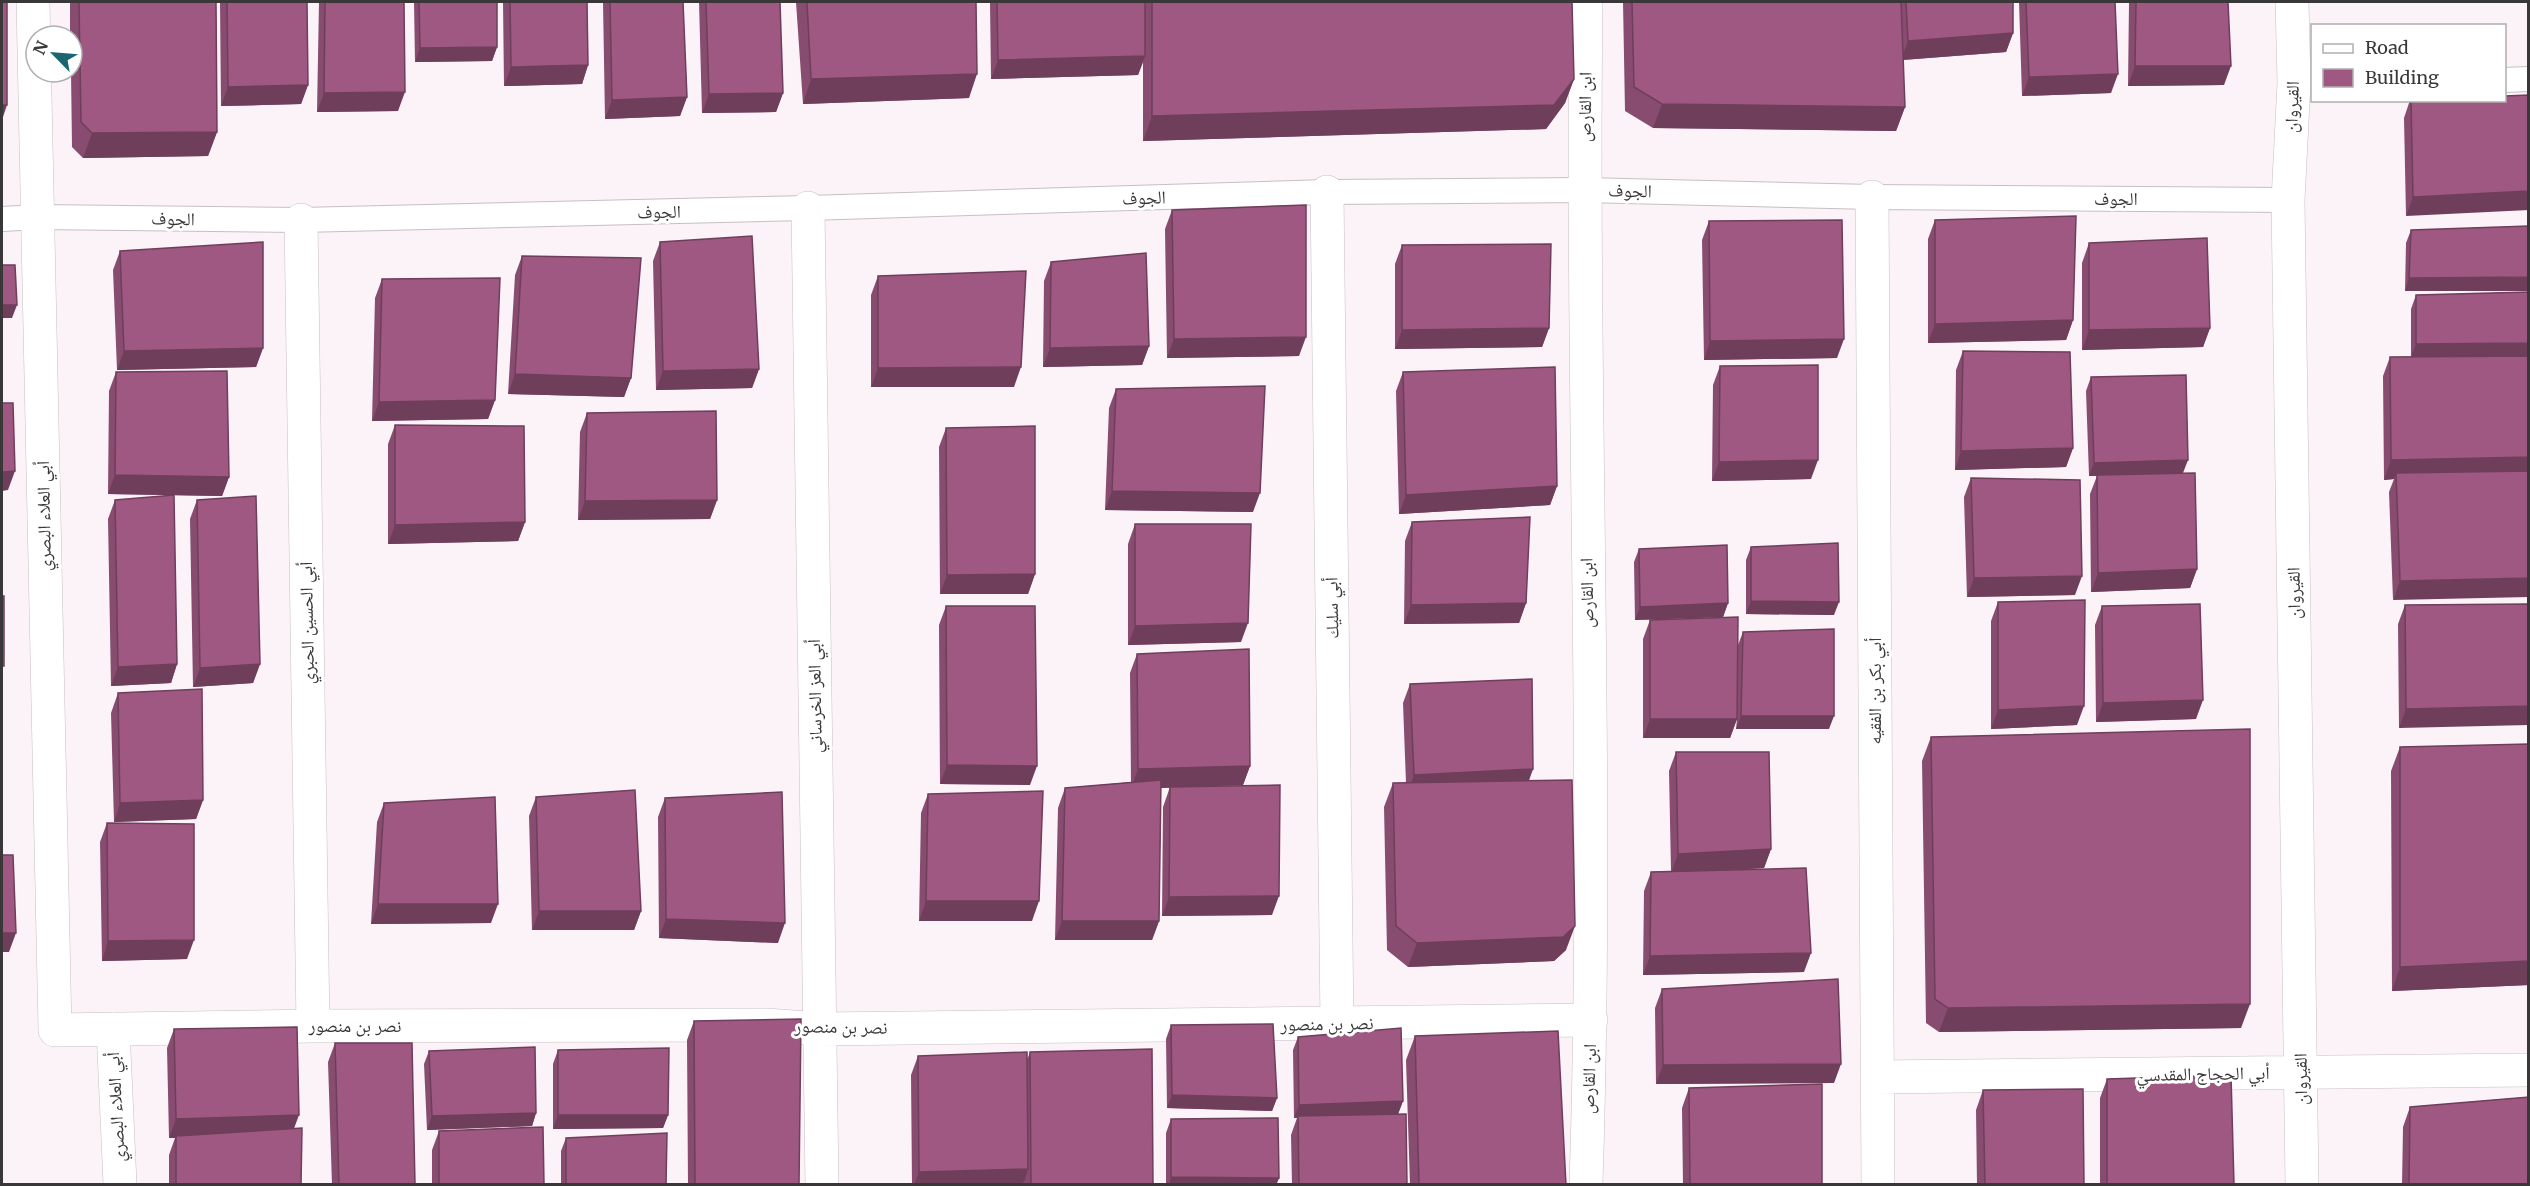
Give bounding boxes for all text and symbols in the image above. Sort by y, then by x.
north arrow [24,24,84,84]
legend [2311,24,2506,102]
text: Road [2365,36,2409,59]
text: N [29,37,52,58]
text: Building [2365,66,2439,89]
street label: ابن القارص [1572,72,1597,142]
street label: القيروان [2279,81,2304,133]
street label: الجوف [1608,179,1652,202]
street label: الجوف [1122,185,1166,210]
street label: الجوف [2094,187,2138,210]
street label: الجوف [637,200,681,223]
street label: الجوف [151,207,195,230]
street label: أبي العلاء البصري [31,461,60,571]
street label: ابن القارص [1574,558,1599,628]
street label: أبي الحسين الحبري [294,561,323,685]
street label: القيروان [2282,567,2305,619]
street label: أبي سليك [1319,577,1347,639]
street label: أبي بكر بن الفقيه [1863,637,1890,745]
street label: أبي العز الخرساني [802,639,831,753]
street label: نصر بن منصور [1279,1011,1374,1036]
street label: نصر بن منصور [307,1014,402,1037]
street label: نصر بن منصور [793,1014,888,1039]
street label: ابن القارص [1576,1043,1601,1115]
street label: أبي العلاء البصري [101,1051,133,1163]
street label: القيروان [2289,1053,2312,1105]
street label: أبي الحجاج المقدسي [2136,1061,2270,1090]

